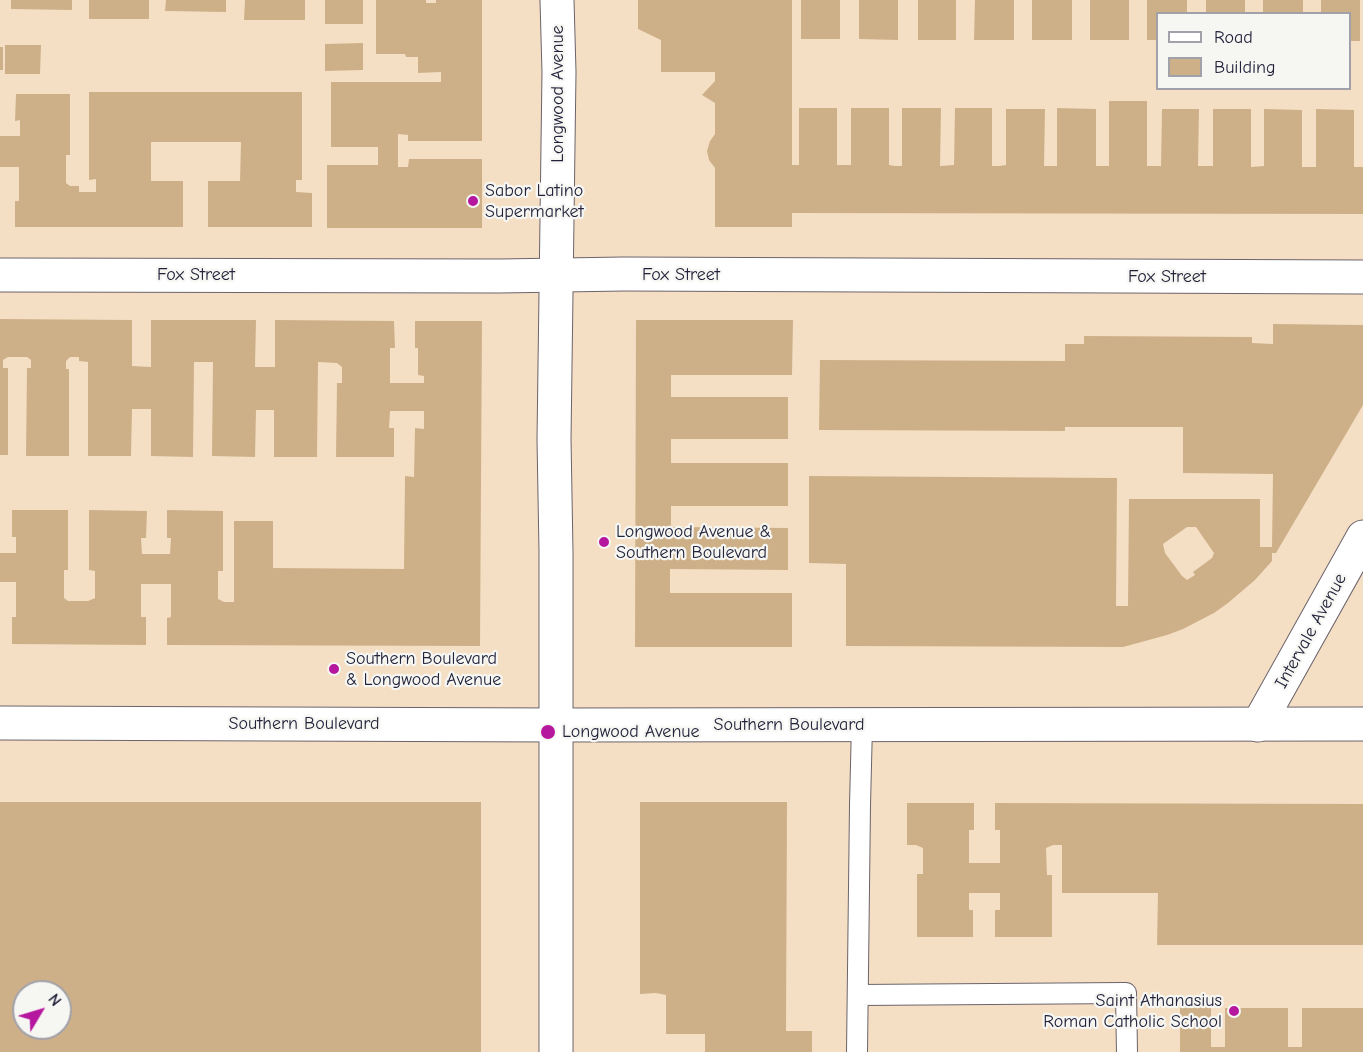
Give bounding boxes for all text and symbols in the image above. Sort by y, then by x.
legend [1156,12,1351,90]
street label: Longwood Avenue [547,25,569,163]
text: Road [1214,27,1253,48]
text: Building [1214,57,1276,78]
place label: Sabor Latino Supermarket [485,180,584,222]
marker: Sabor Latino Supermarket [466,194,480,208]
street label: Fox Street [157,264,235,286]
street label: Fox Street [642,264,720,286]
street label: Fox Street [1128,266,1206,288]
place label: Longwood Avenue & Southern Boulevard [616,521,771,564]
marker: Longwood Avenue & Southern Boulevard [597,535,611,549]
street label: Intervale Avenue [1271,570,1351,692]
place label: Southern Boulevard & Longwood Avenue [346,648,501,690]
marker: Southern Boulevard & Longwood Avenue [327,662,341,676]
street label: Southern Boulevard [228,713,380,735]
street label: Southern Boulevard [713,714,865,736]
place label: Longwood Avenue [562,721,700,743]
marker: Longwood Avenue [539,723,557,741]
north arrow [12,980,72,1040]
text: N [44,990,65,1010]
place label: Saint Athanasius Roman Catholic School [1043,990,1222,1032]
marker: Saint Athanasius Roman Catholic School [1227,1004,1241,1018]

